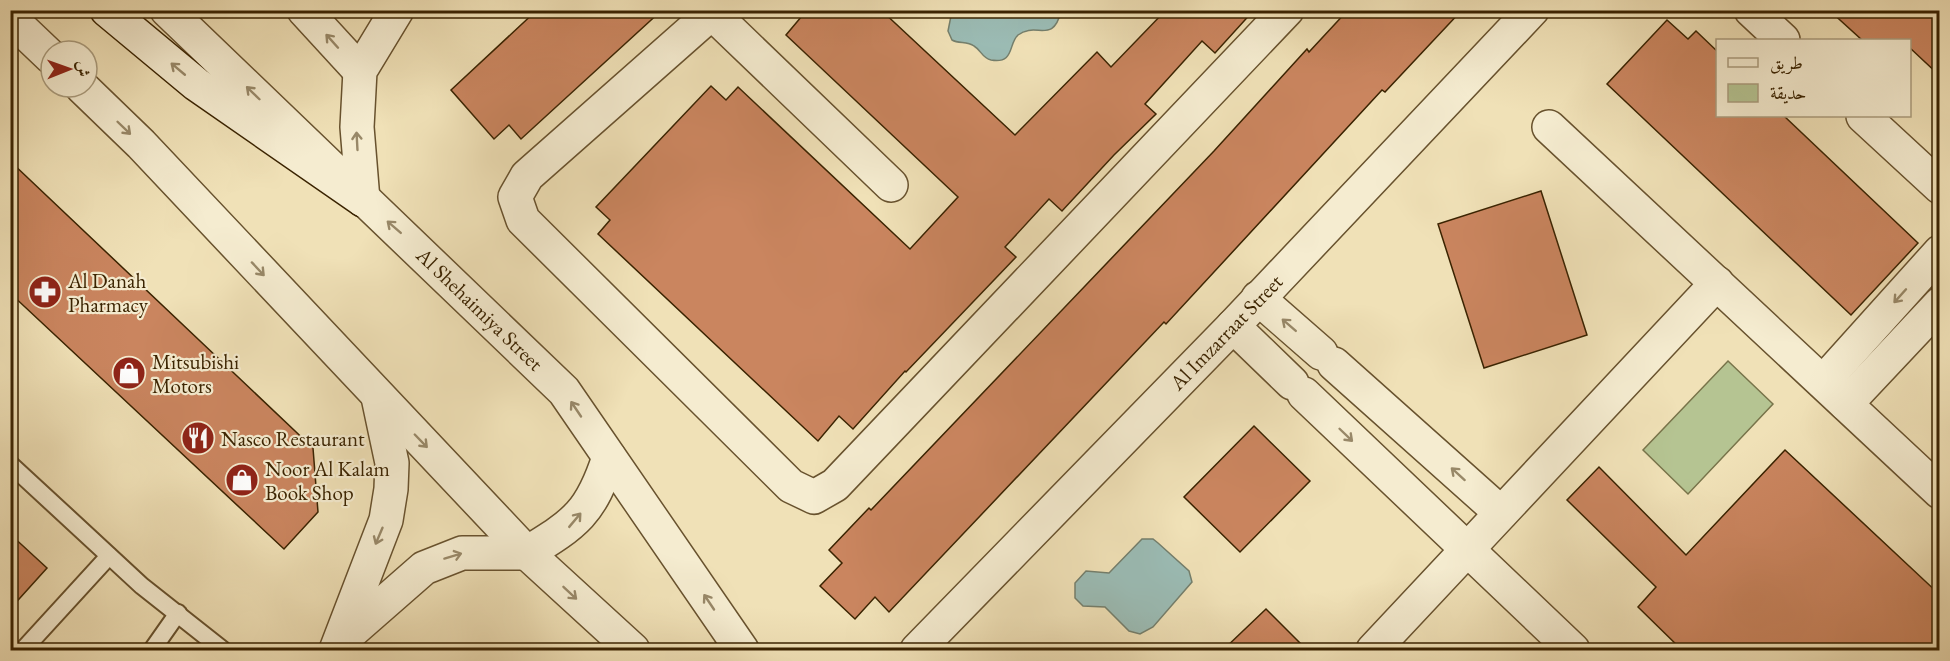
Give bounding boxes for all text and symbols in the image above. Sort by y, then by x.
one-way arrow [325,34,339,49]
north arrow [39,39,99,99]
legend [1716,39,1911,117]
text: طريق [1770,51,1803,75]
text: ش [73,61,94,77]
one-way arrow [171,62,186,76]
text: حديقة [1770,81,1806,104]
one-way arrow [245,85,260,100]
one-way arrow [116,120,131,135]
one-way arrow [352,132,363,152]
one-way arrow [387,220,402,234]
street label: Al Shehaimiya Street [410,241,549,377]
one-way arrow [251,261,265,276]
place label: Al Danah Pharmacy [67,267,149,318]
street label: Al Imzarraat Street [1163,268,1289,397]
pharmacy icon: Al Danah Pharmacy [27,274,63,310]
one-way arrow [1893,288,1907,303]
one-way arrow [1282,318,1297,332]
place label: Mitsubishi Motors [152,348,239,399]
shop icon: Mitsubishi Motors [111,355,147,391]
one-way arrow [570,401,582,417]
restaurant icon: Nasco Restaurant [180,420,216,456]
place label: Nasco Restaurant [221,425,365,452]
one-way arrow [1338,427,1353,442]
one-way arrow [414,434,428,449]
place label: Noor Al Kalam Book Shop [265,455,390,506]
shop icon: Noor Al Kalam Book Shop [224,462,260,498]
one-way arrow [1451,467,1466,481]
one-way arrow [568,513,582,528]
one-way arrow [373,527,384,545]
one-way arrow [443,550,462,561]
one-way arrow [563,586,578,600]
one-way arrow [703,594,715,611]

